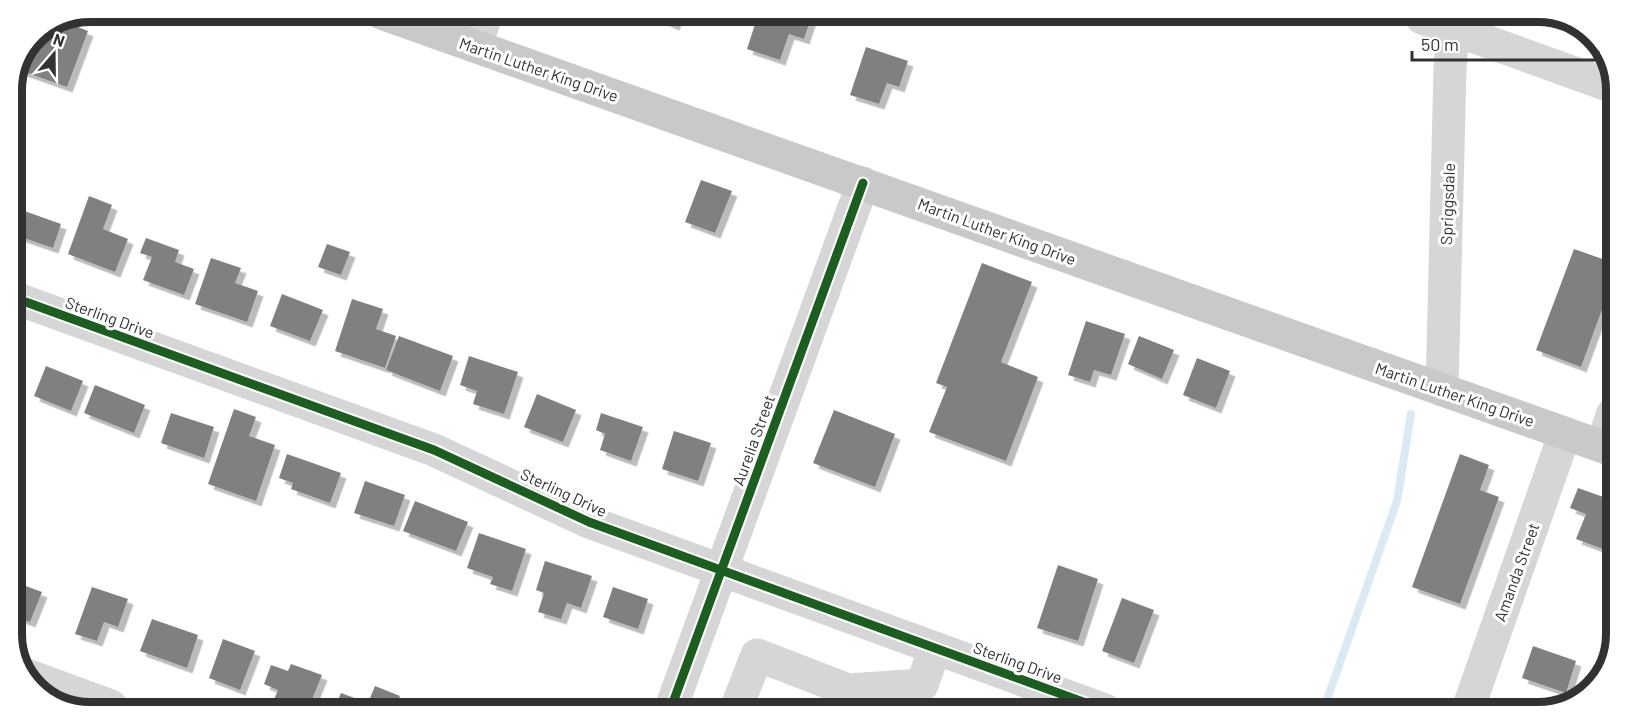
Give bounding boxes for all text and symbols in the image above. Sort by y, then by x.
north arrow [24,24,84,84]
scale bar [1412,24,1598,62]
text: N [51,29,68,50]
street label: Martin Luther King Drive [457,33,621,105]
text: 50 m [1421,33,1459,55]
street label: Spriggsdale [1436,163,1458,245]
street label: Martin Luther King Drive [915,194,1079,268]
street label: Sterling Drive [63,292,157,342]
street label: Martin Luther King Drive [1373,358,1537,430]
street label: Aurelia Street [728,392,778,488]
street label: Sterling Drive [518,464,610,520]
street label: Amanda Street [1489,520,1543,624]
street label: Sterling Drive [971,637,1065,687]

